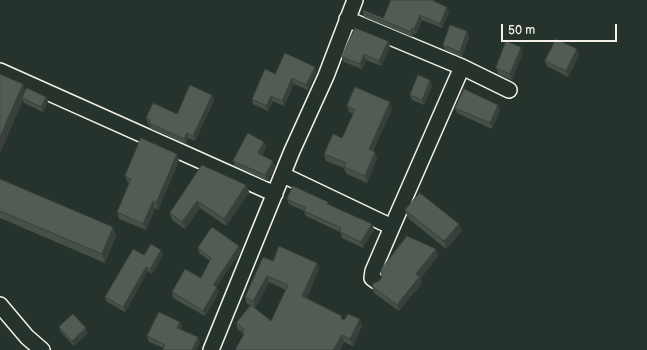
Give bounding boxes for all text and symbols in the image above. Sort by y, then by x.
scale bar [503,16,619,42]
text: 50 m [508,23,535,38]

